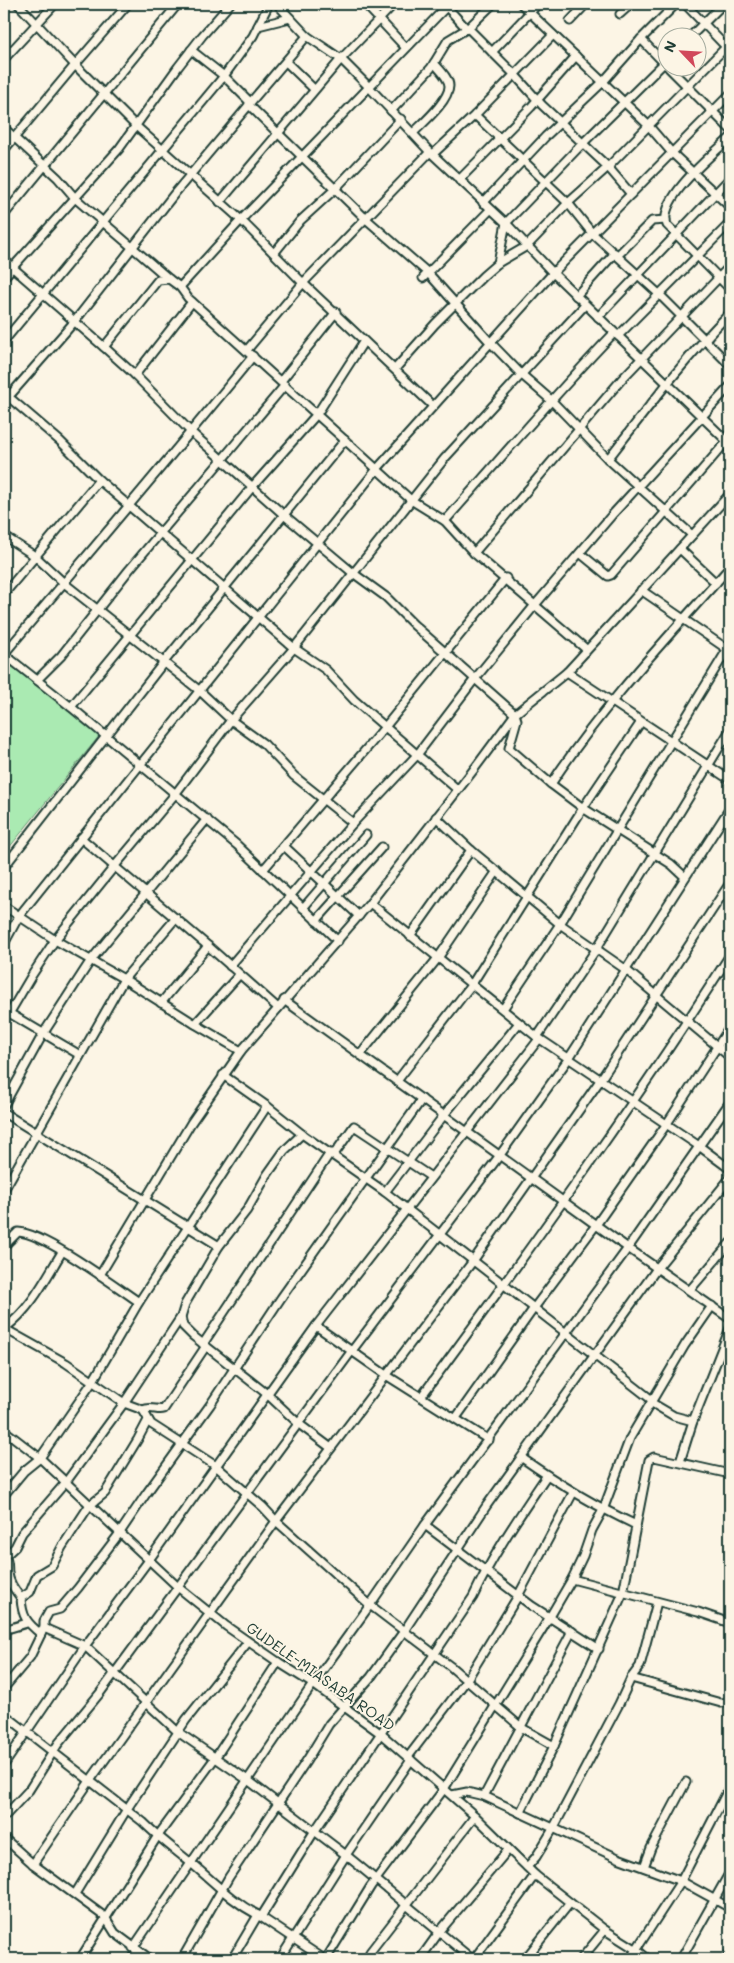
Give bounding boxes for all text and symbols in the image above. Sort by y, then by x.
north arrow [656,28,706,78]
text: N [659,37,681,55]
street label: GUDELE-MIASABA ROAD [243,1617,399,1735]

